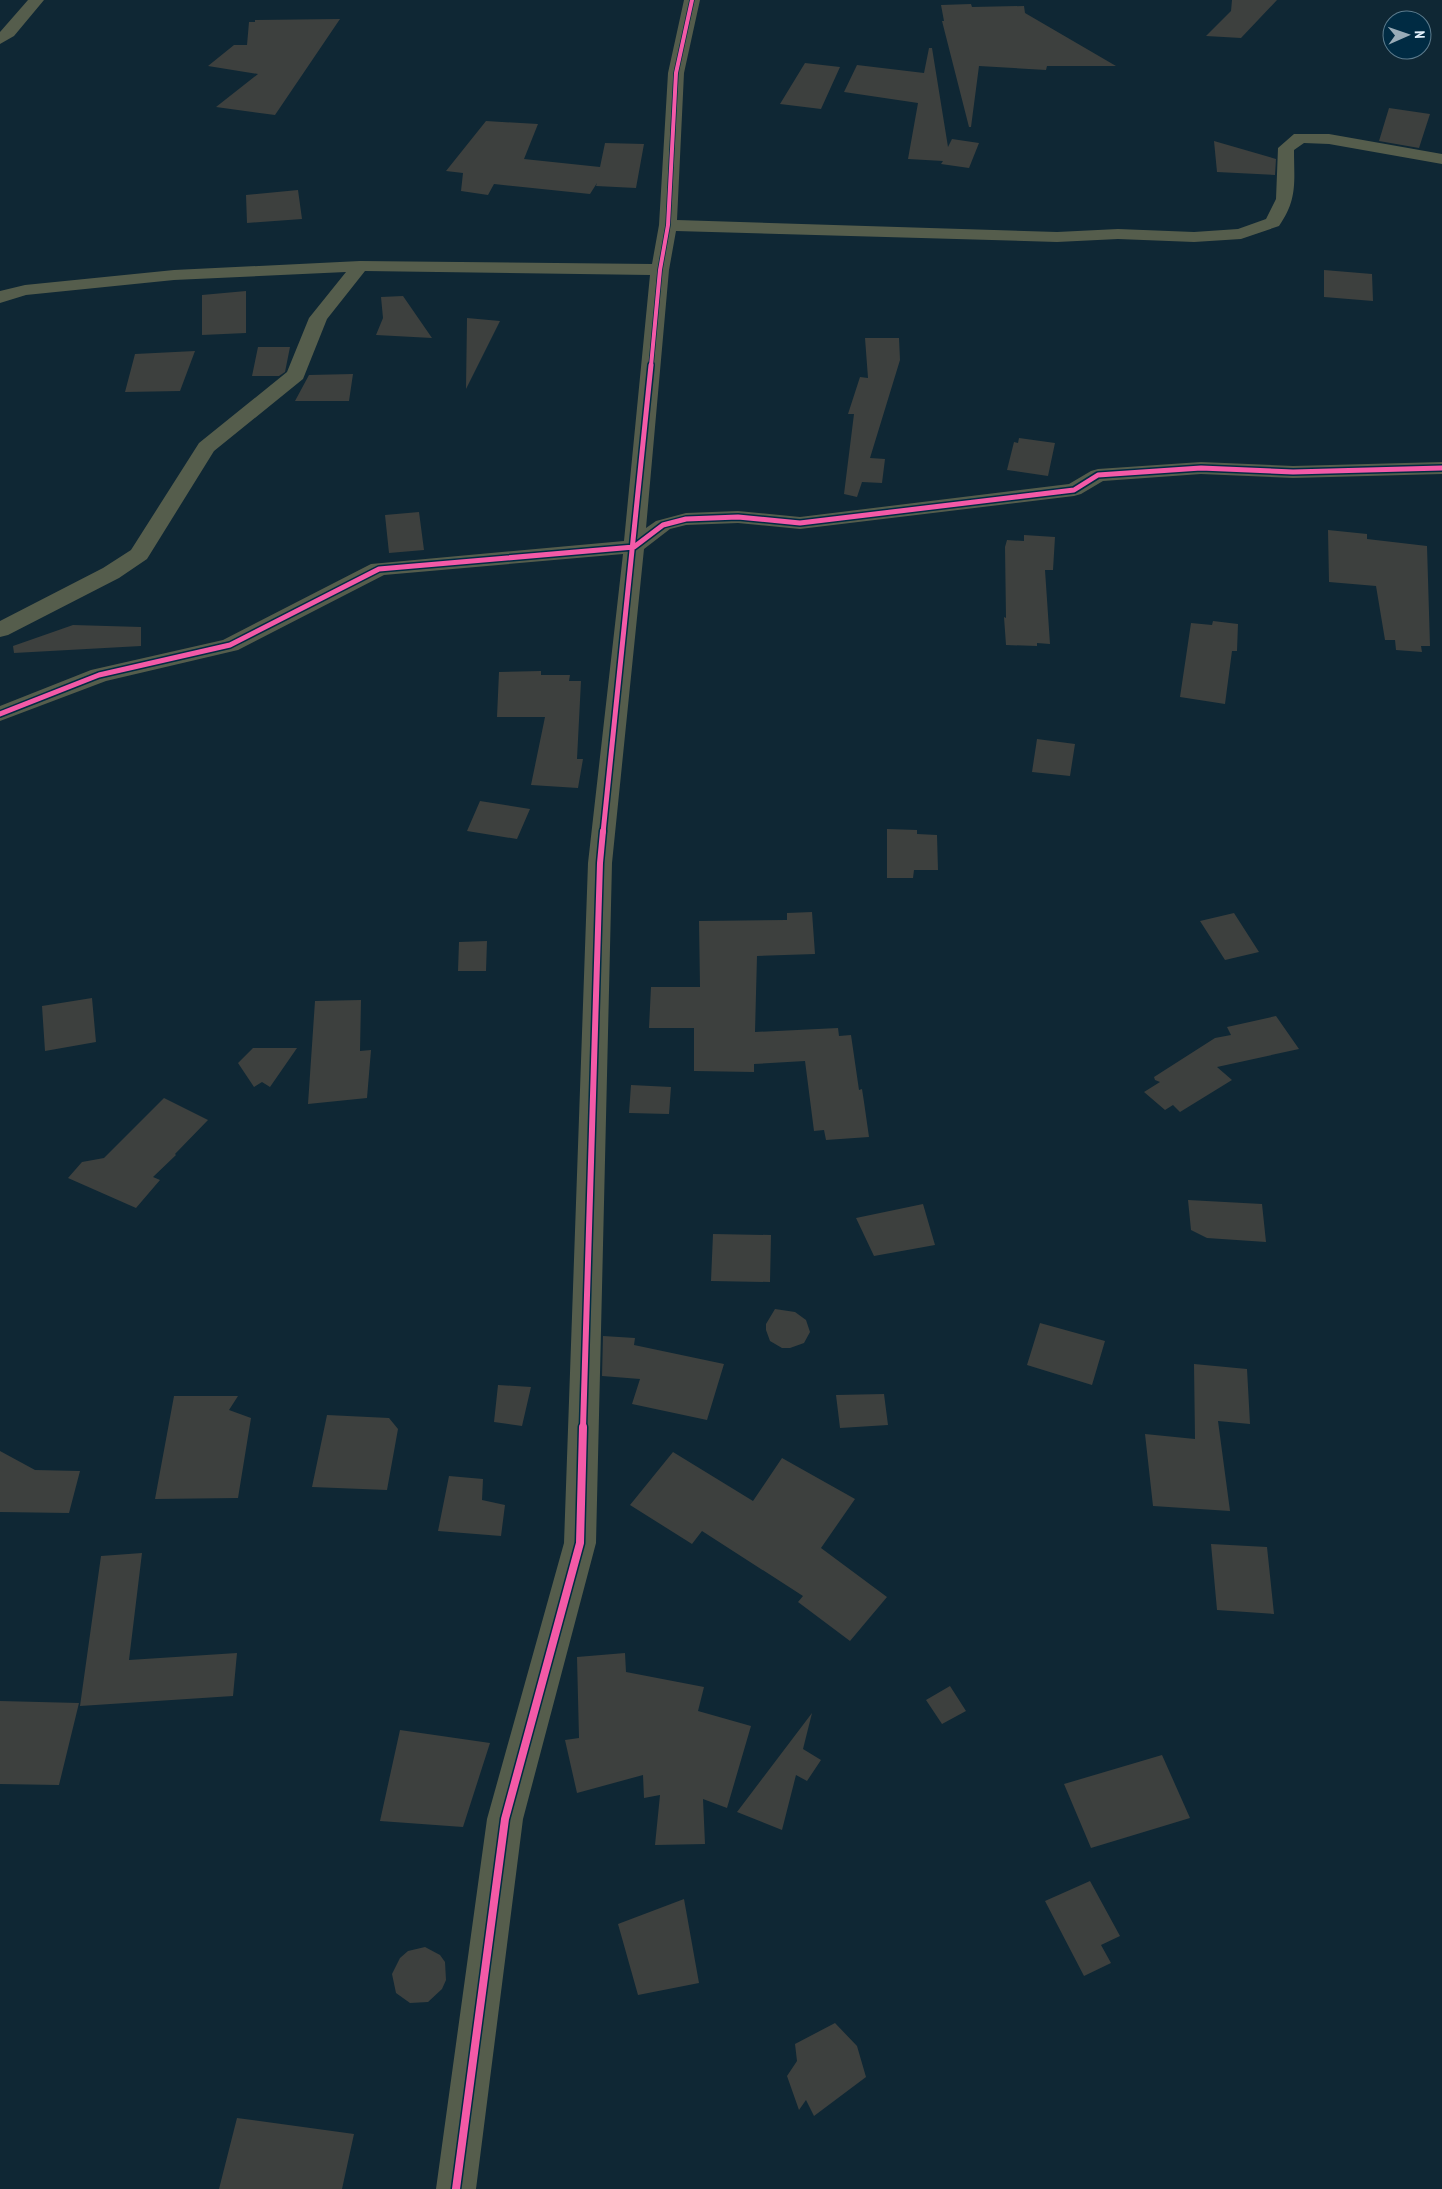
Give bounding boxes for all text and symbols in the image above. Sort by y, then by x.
north arrow [1382,10,1432,60]
text: N [1411,30,1429,39]

